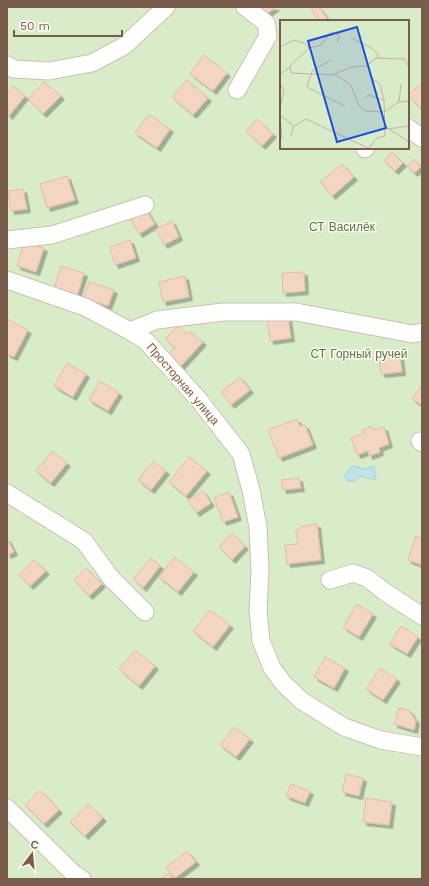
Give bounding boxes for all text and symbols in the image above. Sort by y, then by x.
scale bar [14,12,122,38]
text: 50 m [20,19,50,33]
inset map [280,20,409,149]
park label: СТ Василёк [309,220,376,234]
street label: Просторная улица [144,340,222,428]
park label: СТ Горный ручей [311,347,407,361]
north arrow [12,834,52,874]
text: С [29,838,40,852]

